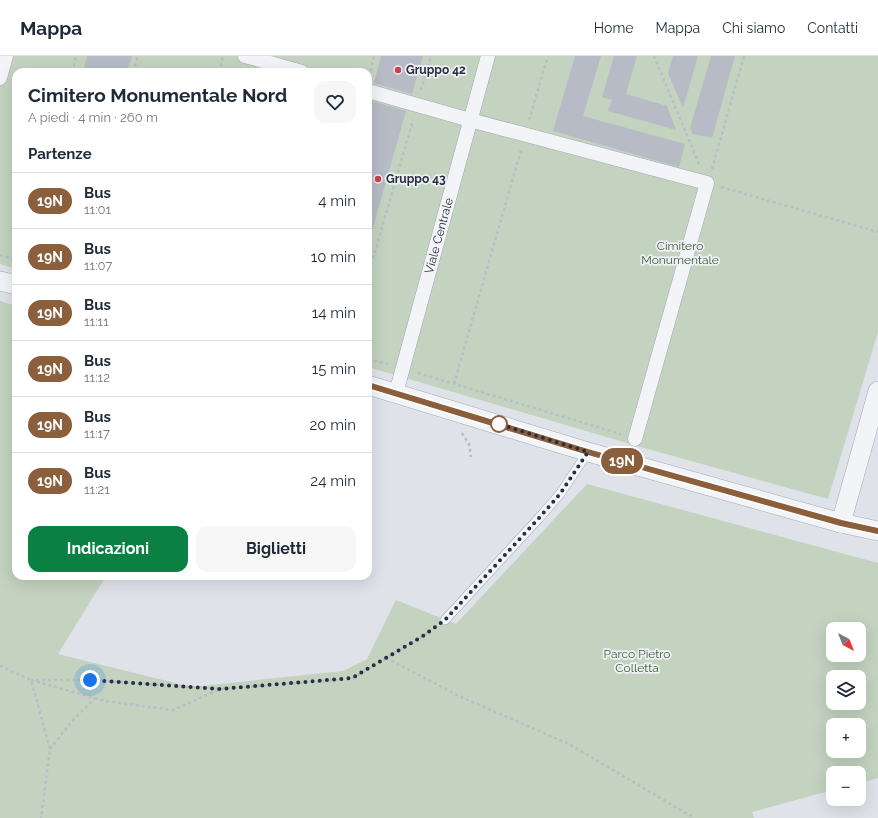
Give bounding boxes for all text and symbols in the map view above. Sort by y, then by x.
text: Mappa [20,17,82,39]
text: Home [594,20,633,36]
text: Mappa [655,20,700,36]
text: Chi siamo [722,20,785,36]
text: Contatti [807,20,858,36]
place label: Gruppo 42 [406,63,466,77]
marker: Gruppo 42 [393,65,403,75]
button: heart [314,81,356,123]
text: Cimitero Monumentale Nord [28,84,287,106]
text: A piedi · 4 min · 260 m [28,110,158,125]
text: Partenze [28,145,92,163]
place label: Gruppo 43 [386,172,446,186]
marker: Gruppo 43 [373,174,383,184]
text: Bus [84,184,111,202]
text: 4 min [318,192,356,210]
text: 19N [37,193,63,209]
street label: Viale Centrale [422,196,456,275]
text: 11:01 [84,202,111,217]
park label: Cimitero Monumentale [641,239,719,267]
text: Bus [84,240,111,258]
text: 10 min [311,248,356,266]
text: 19N [37,249,63,265]
text: 11:07 [84,258,112,273]
text: Bus [84,296,111,314]
text: 14 min [312,304,356,322]
text: 19N [37,305,63,321]
text: 11:11 [84,314,109,329]
text: Bus [84,352,111,370]
text: 15 min [312,360,356,378]
text: 19N [37,361,63,377]
text: 11:12 [84,370,110,385]
text: Bus [84,408,111,426]
unlabelled marker [490,415,508,433]
text: 20 min [309,416,356,434]
text: 19N [37,417,63,433]
text: 11:17 [84,426,110,441]
line badge: 19N [599,448,645,474]
text: 19N [609,453,635,469]
text: Bus [84,464,111,482]
text: 24 min [310,472,356,490]
text: 19N [37,473,63,489]
text: 11:21 [84,482,110,497]
button: Indicazioni [28,526,188,572]
button: Biglietti [196,526,356,572]
north arrow [826,622,866,662]
map controls [826,622,866,806]
park label: Parco Pietro Colletta [604,647,670,675]
your location [80,670,100,690]
button: layers [826,670,866,710]
button: + [826,718,866,758]
button: − [826,766,866,806]

